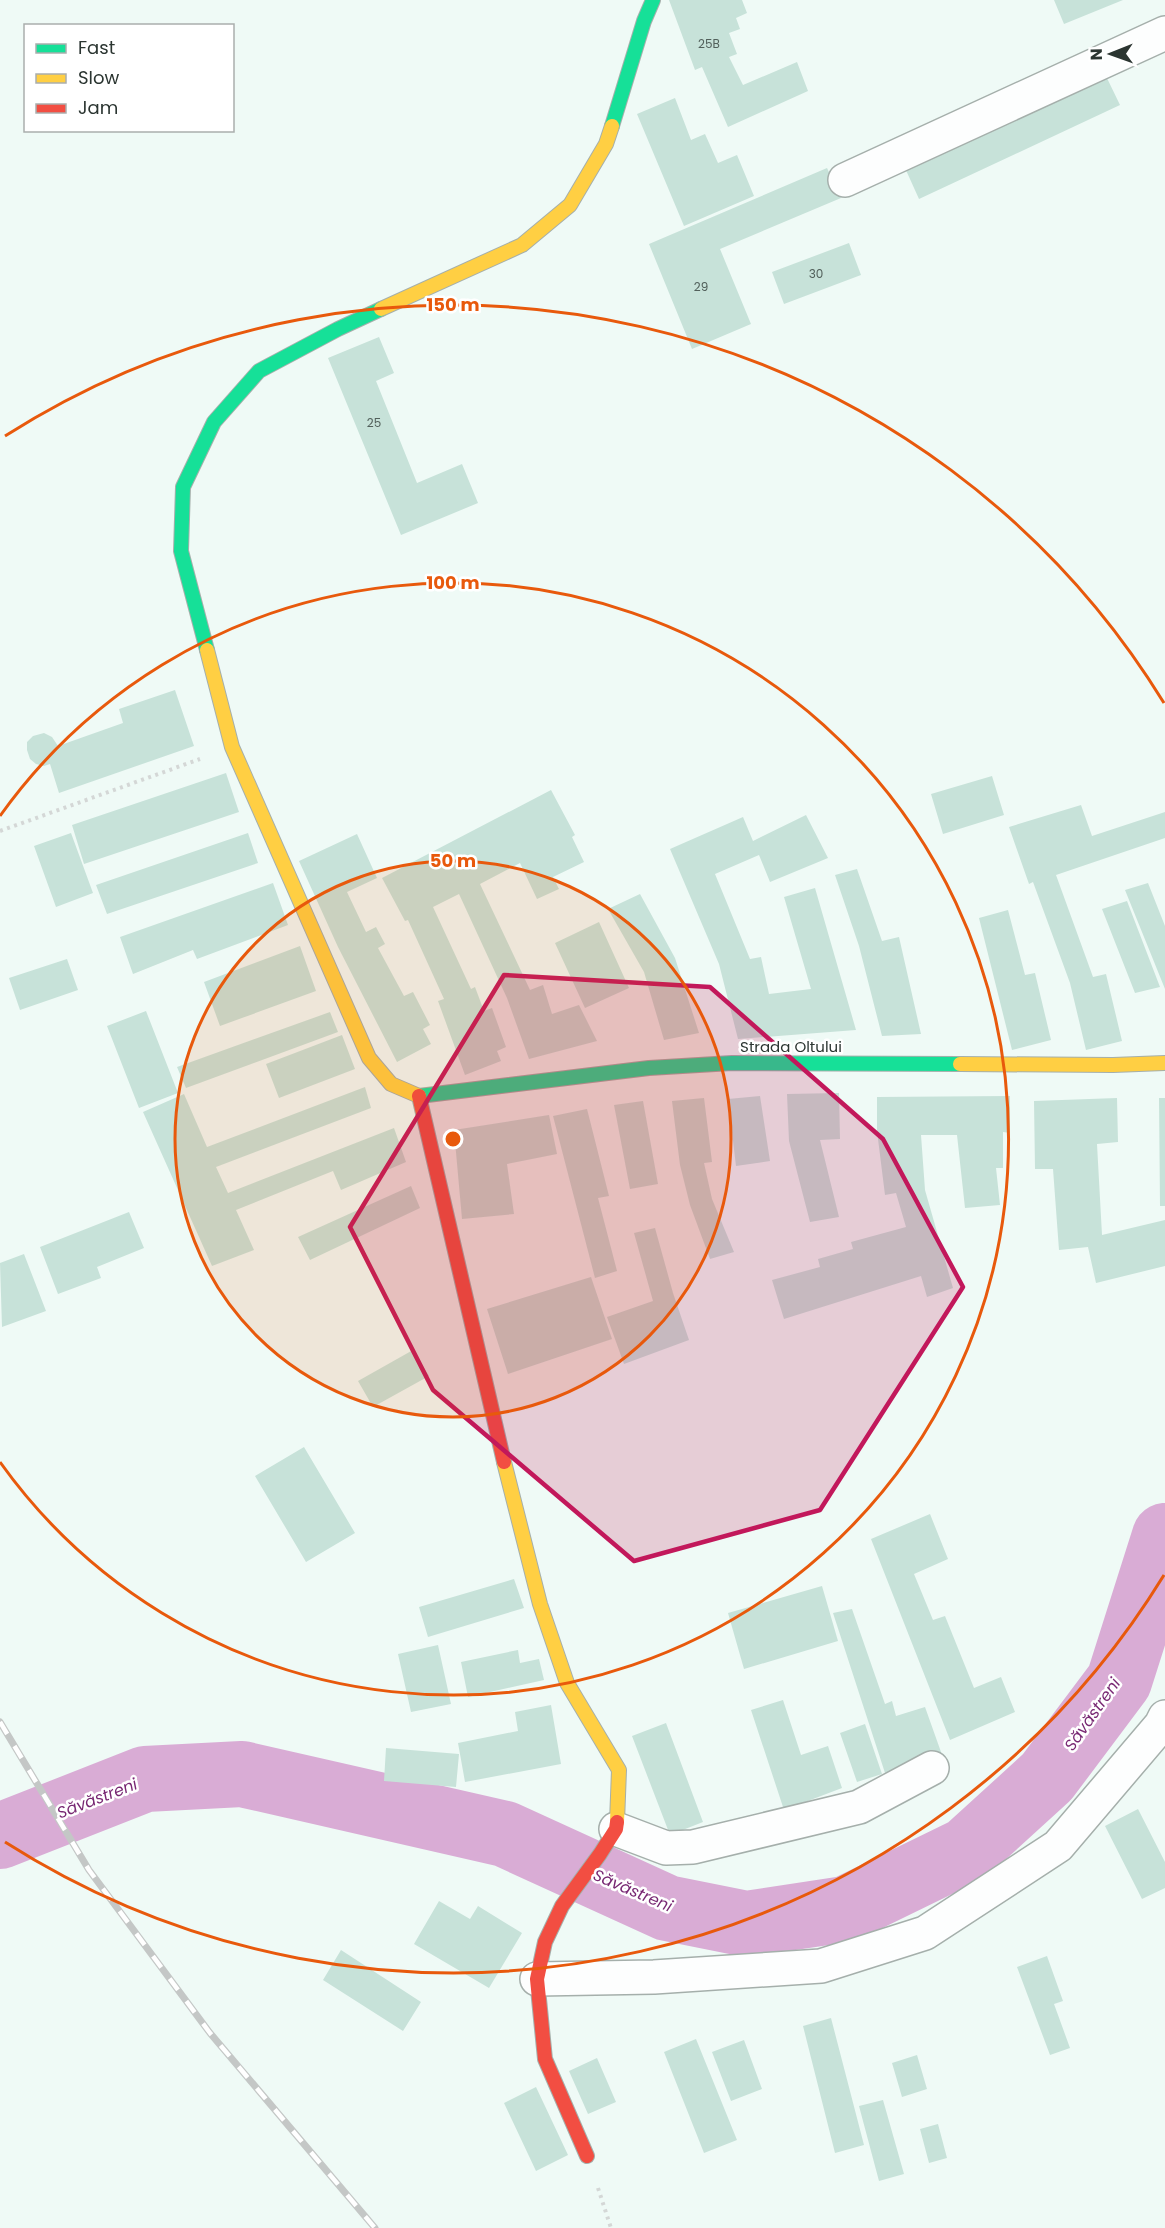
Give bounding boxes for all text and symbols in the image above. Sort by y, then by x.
legend [24,24,234,132]
north arrow [1081,24,1141,84]
text: Fast [78,35,115,60]
house number: 25B [698,35,720,52]
text: N [1085,48,1108,60]
text: Slow [78,65,120,90]
text: Jam [78,95,118,120]
house number: 30 [809,265,823,282]
house number: 29 [694,278,708,295]
text: 150 m [426,292,480,317]
house number: 25 [367,414,381,431]
text: 100 m [426,570,480,595]
text: 50 m [430,848,476,873]
street label: Strada Oltului [740,1036,842,1057]
centre of rings [443,1129,463,1149]
water label: Săvăstreni [1059,1672,1127,1755]
water label: Săvăstreni [54,1772,142,1824]
water label: Săvăstreni [590,1863,677,1918]

